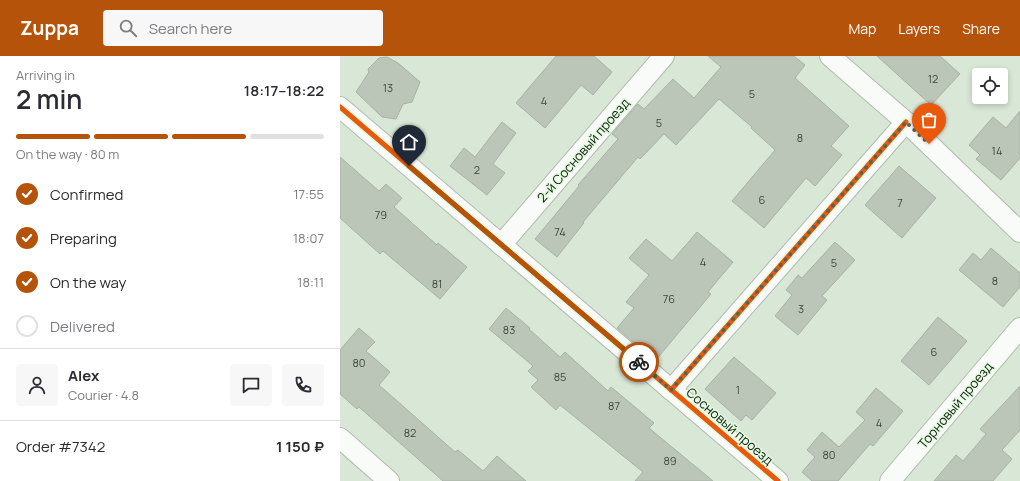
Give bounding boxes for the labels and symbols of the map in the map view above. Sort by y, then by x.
house number: 12 [928,71,938,86]
house number: 13 [383,80,393,95]
house number: 5 [749,86,755,101]
house number: 4 [541,93,547,108]
street label: 2-й Сосновый проезд [533,94,633,206]
pin [912,103,946,144]
house number: 5 [656,115,662,130]
pin [392,125,426,166]
house number: 8 [797,130,803,145]
house number: 14 [992,143,1002,158]
house number: 2 [474,162,480,177]
house number: 6 [759,192,766,207]
house number: 7 [897,195,903,210]
house number: 79 [375,207,387,222]
house number: 74 [554,224,566,239]
house number: 4 [700,254,706,269]
house number: 5 [831,255,837,270]
house number: 8 [992,273,998,288]
house number: 81 [432,276,442,291]
house number: 76 [663,291,675,306]
house number: 3 [798,301,804,316]
house number: 83 [503,322,515,337]
courier [619,342,659,382]
house number: 6 [931,344,938,359]
house number: 80 [352,355,366,370]
street label: Торновый проезд [914,358,997,452]
house number: 85 [554,369,566,384]
house number: 1 [736,382,740,397]
street label: Сосновый проезд [683,383,777,469]
house number: 87 [608,398,620,413]
house number: 4 [876,415,882,430]
house number: 82 [404,425,416,440]
house number: 80 [822,447,836,462]
house number: 89 [663,453,677,468]

